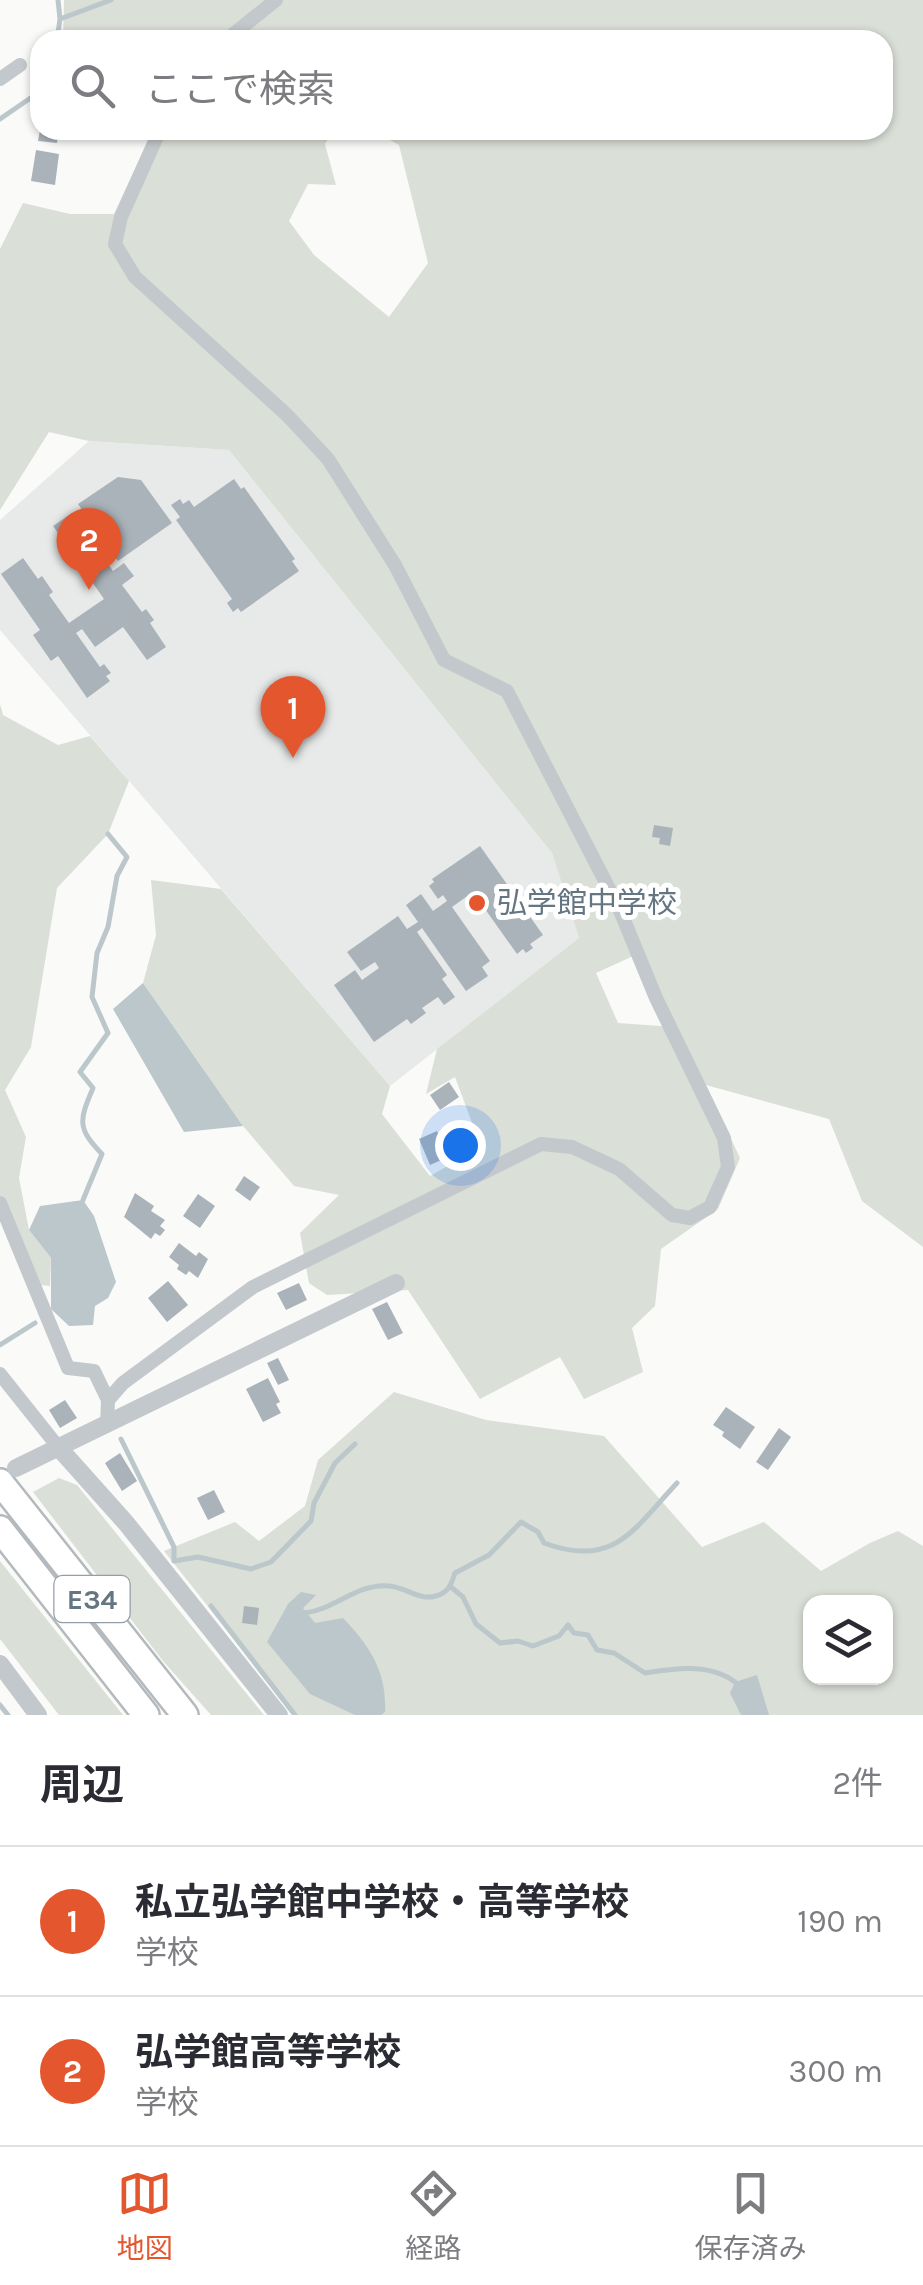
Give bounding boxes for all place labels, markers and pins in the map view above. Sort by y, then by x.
pin: 2 [56,508,122,590]
pin: 1 [260,676,326,758]
place label: 弘学館中学校 [497,885,677,921]
marker: 弘学館中学校 [466,892,488,914]

